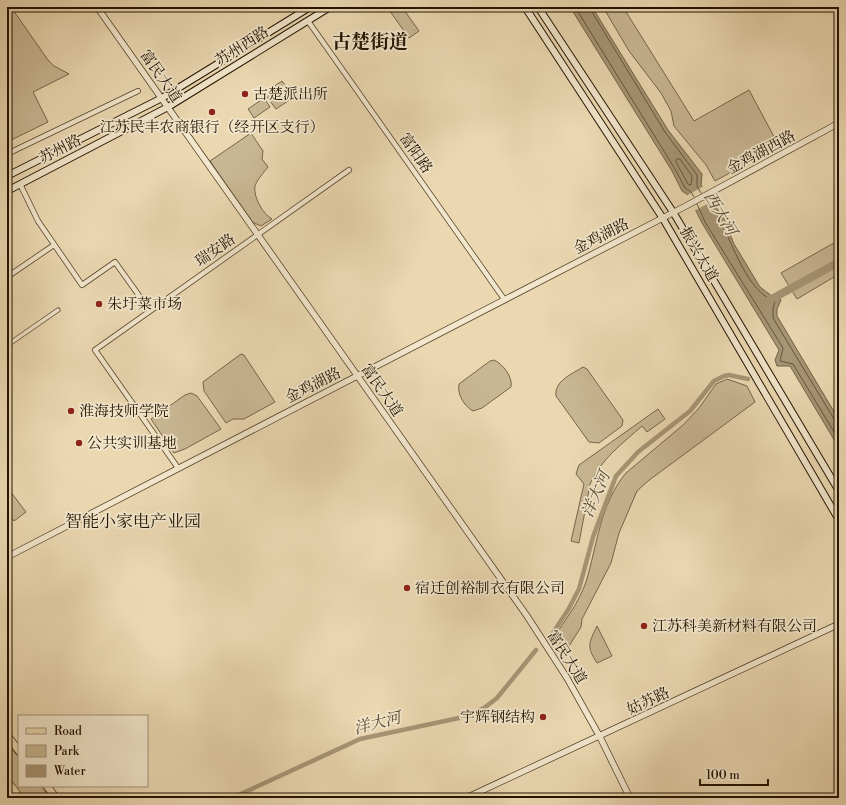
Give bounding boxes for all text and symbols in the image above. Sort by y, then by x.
street label: 苏州西路 [212,22,273,70]
district label: 古楚街道 [332,30,408,54]
street label: 富民大道 [136,46,186,106]
place label: 古楚派出所 [253,85,328,104]
marker: 古楚派出所 [240,89,250,99]
marker: 江苏民丰农商银行（经开区支行） [207,107,217,117]
place label: 江苏民丰农商银行（经开区支行） [99,118,325,137]
street label: 金鸡湖西路 [724,126,799,178]
street label: 富阳路 [395,129,436,177]
street label: 苏州路 [36,131,85,168]
water label: 西大河 [699,188,743,242]
street label: 金鸡湖路 [570,214,632,259]
street label: 振兴大道 [675,224,722,285]
street label: 瑞安路 [191,230,239,271]
place label: 朱圩菜市场 [107,295,182,314]
marker: 朱圩菜市场 [94,299,104,309]
street label: 富民大道 [357,360,407,420]
street label: 金鸡湖路 [282,363,344,408]
place label: 淮海技师学院 [79,402,169,421]
marker: 淮海技师学院 [66,406,76,416]
place label: 公共实训基地 [87,434,177,453]
marker: 公共实训基地 [74,438,84,448]
water label: 洋大河 [577,466,616,520]
district label: 智能小家电产业园 [65,511,201,533]
place label: 宿迁创裕制衣有限公司 [415,579,565,598]
marker: 宿迁创裕制衣有限公司 [402,583,412,593]
place label: 江苏科美新材料有限公司 [652,617,817,636]
marker: 江苏科美新材料有限公司 [639,621,649,631]
street label: 富民大道 [543,627,591,688]
street label: 姑苏路 [624,683,673,720]
water label: 洋大河 [352,707,406,738]
place label: 宇辉钢结构 [460,708,535,727]
marker: 宇辉钢结构 [538,712,548,722]
legend [18,715,148,787]
text: Road [54,724,82,739]
text: Park [54,744,80,759]
scale bar [700,761,768,787]
text: Water [53,764,86,779]
text: 100 m [706,768,740,783]

